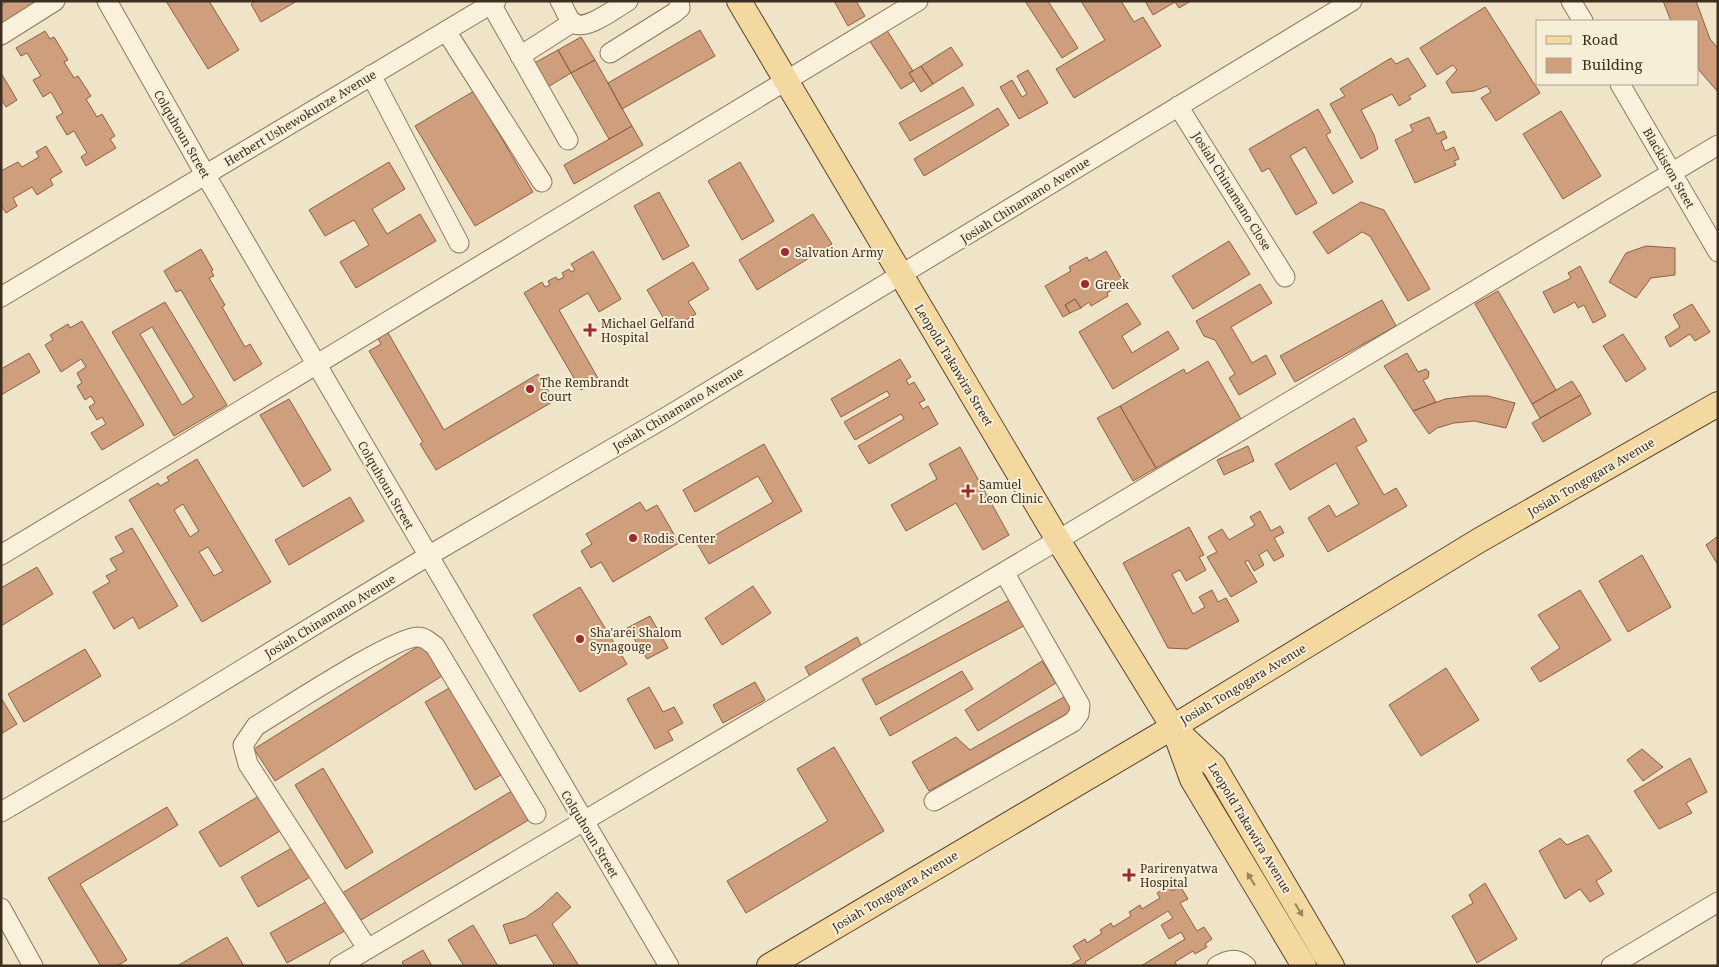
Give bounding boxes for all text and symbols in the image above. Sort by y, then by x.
legend [1536,20,1699,85]
text: Road [1582,29,1618,49]
text: Building [1582,54,1643,74]
street label: Herbert Ushewokunze Avenue [221,66,379,170]
street label: Colquhoun Street [150,87,214,181]
street label: Blackiston Steet [1639,125,1699,211]
street label: Josiah Chinamano Close [1188,128,1276,254]
street label: Josiah Chinamano Avenue [956,153,1093,247]
place label: Salvation Army [795,244,884,261]
marker: Salvation Army [779,246,791,258]
place label: Greek [1095,276,1130,293]
marker: Greek [1079,278,1091,290]
street label: Leopold Takawira Street [911,301,997,429]
place label: Michael Gelfand Hospital [601,315,695,346]
marker: Michael Gelfand Hospital [583,323,597,337]
street label: Josiah Chinamano Avenue [608,363,747,455]
place label: The Rembrandt Court [540,374,629,405]
marker: The Rembrandt Court [524,383,536,395]
street label: Josiah Tongogara Avenue [1523,434,1658,521]
street label: Colquhoun Street [354,438,418,532]
place label: Samuel Leon Clinic [979,476,1043,507]
marker: Samuel Leon Clinic [961,484,975,498]
place label: Rodis Center [643,530,716,547]
marker: Rodis Center [627,532,639,544]
street label: Josiah Chinamano Avenue [260,570,399,662]
place label: Sha'arei Shalom Synagouge [590,624,682,655]
marker: Sha'arei Shalom Synagouge [574,633,586,645]
street label: Josiah Tongogara Avenue [1176,640,1309,729]
street label: Leopold Takawira Avenue [1204,760,1296,896]
street label: Colquhoun Street [557,787,623,881]
street label: Josiah Tongogara Avenue [828,847,961,936]
place label: Parirenyatwa Hospital [1140,860,1218,891]
marker: Parirenyatwa Hospital [1122,868,1136,882]
one-way arrow [1246,873,1255,886]
one-way arrow [1295,903,1304,917]

